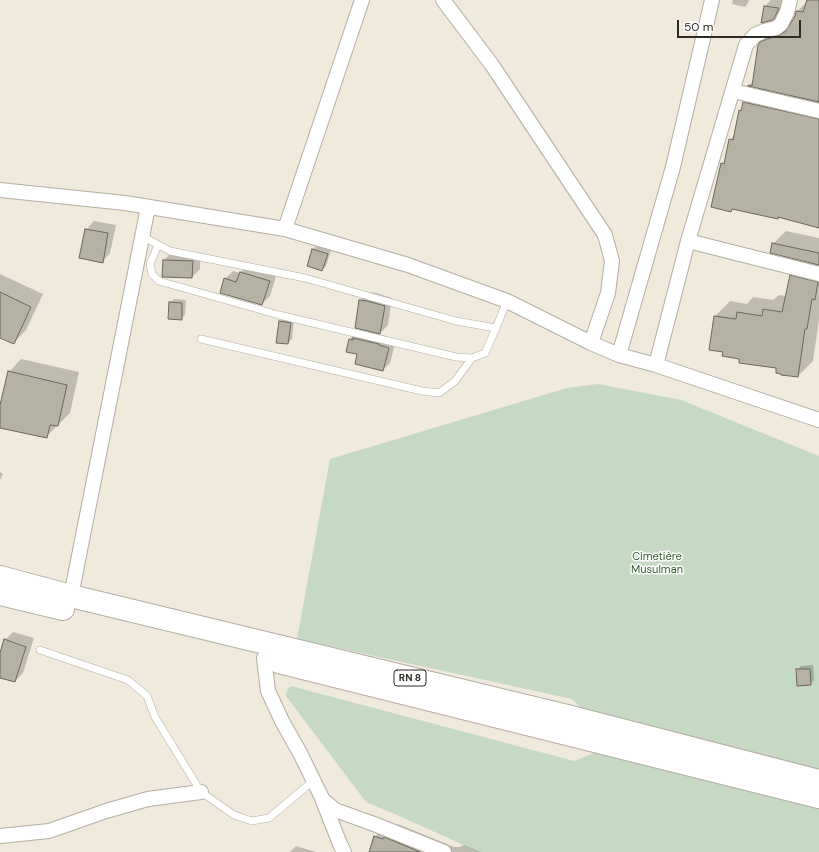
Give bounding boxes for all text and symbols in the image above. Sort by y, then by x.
scale bar [679,12,803,38]
text: 50 m [684,19,713,35]
park label: Cimetière Musulman [631,550,683,576]
road number: RN 8 [394,670,426,686]

